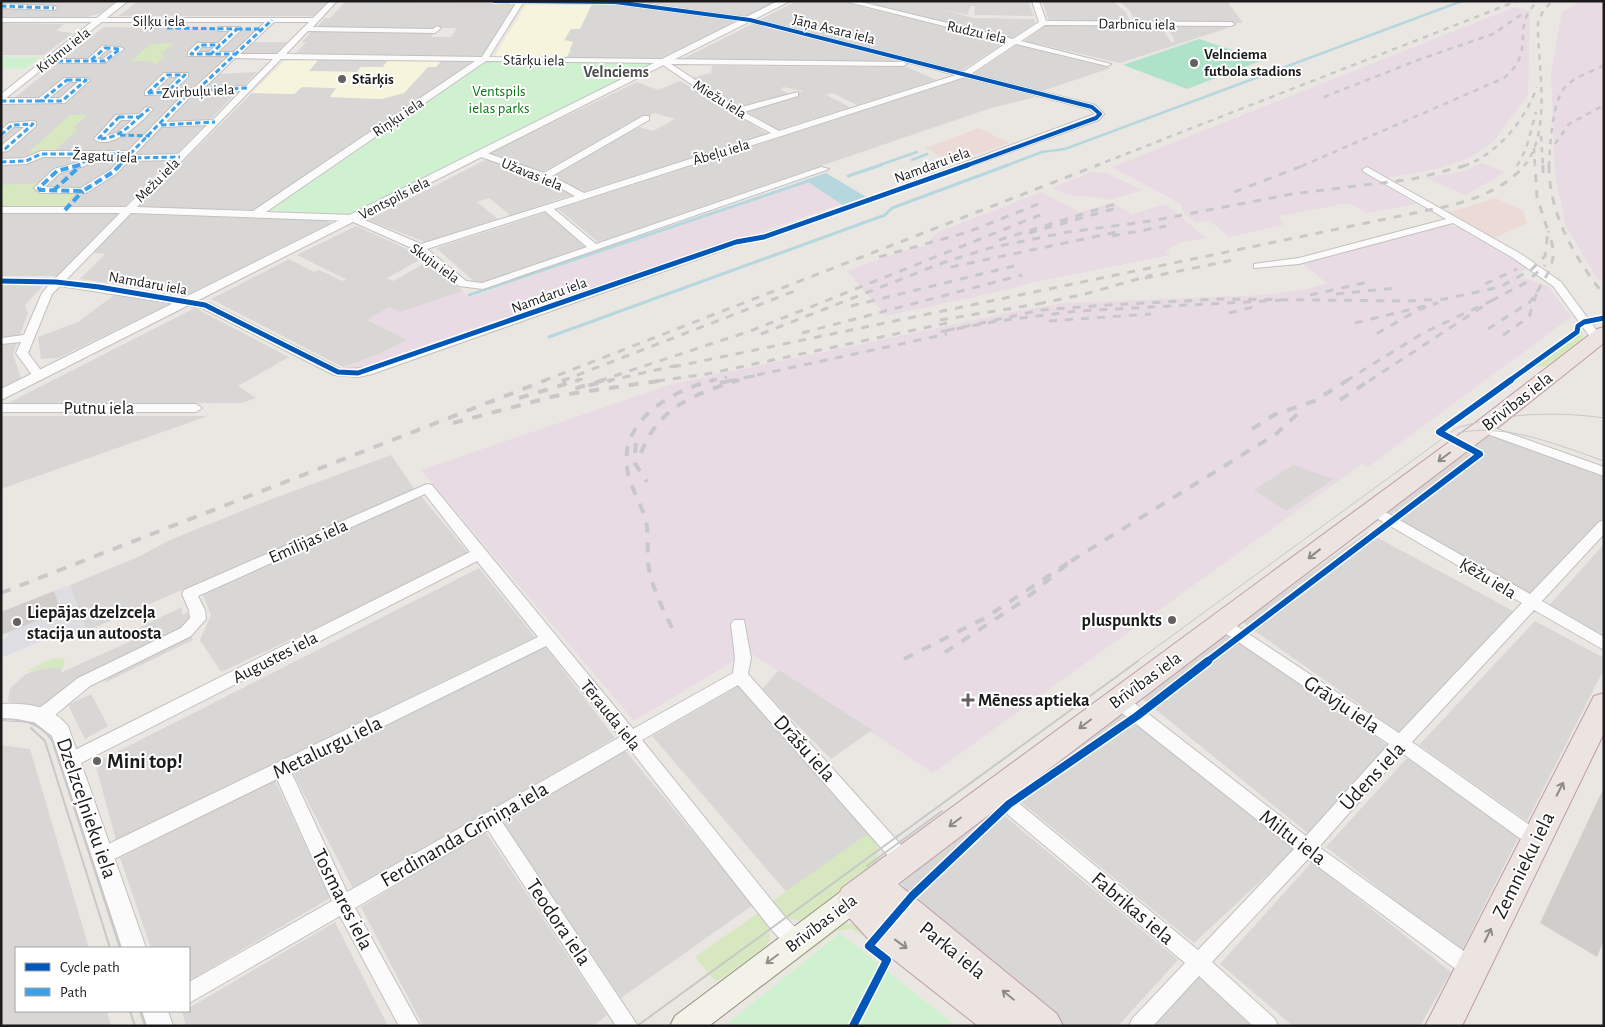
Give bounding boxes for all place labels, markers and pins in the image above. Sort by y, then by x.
place label: Velnciema futbola stadions [1204,47,1302,79]
marker: Velnciema futbola stadions [1188,57,1200,69]
place label: Stārķis [352,72,394,89]
marker: Stārķis [336,73,348,85]
place label: Liepājas dzelzceļa stacija un autoosta [27,604,162,643]
place label: pluspunkts [1082,612,1162,630]
marker: pluspunkts [1166,614,1178,626]
marker: Liepājas dzelzceļa stacija un autoosta [11,616,23,628]
place label: Mēness aptieka [978,692,1090,710]
marker: Mēness aptieka [962,694,974,706]
place label: Mini top! [107,751,183,772]
marker: Mini top! [91,755,103,767]

